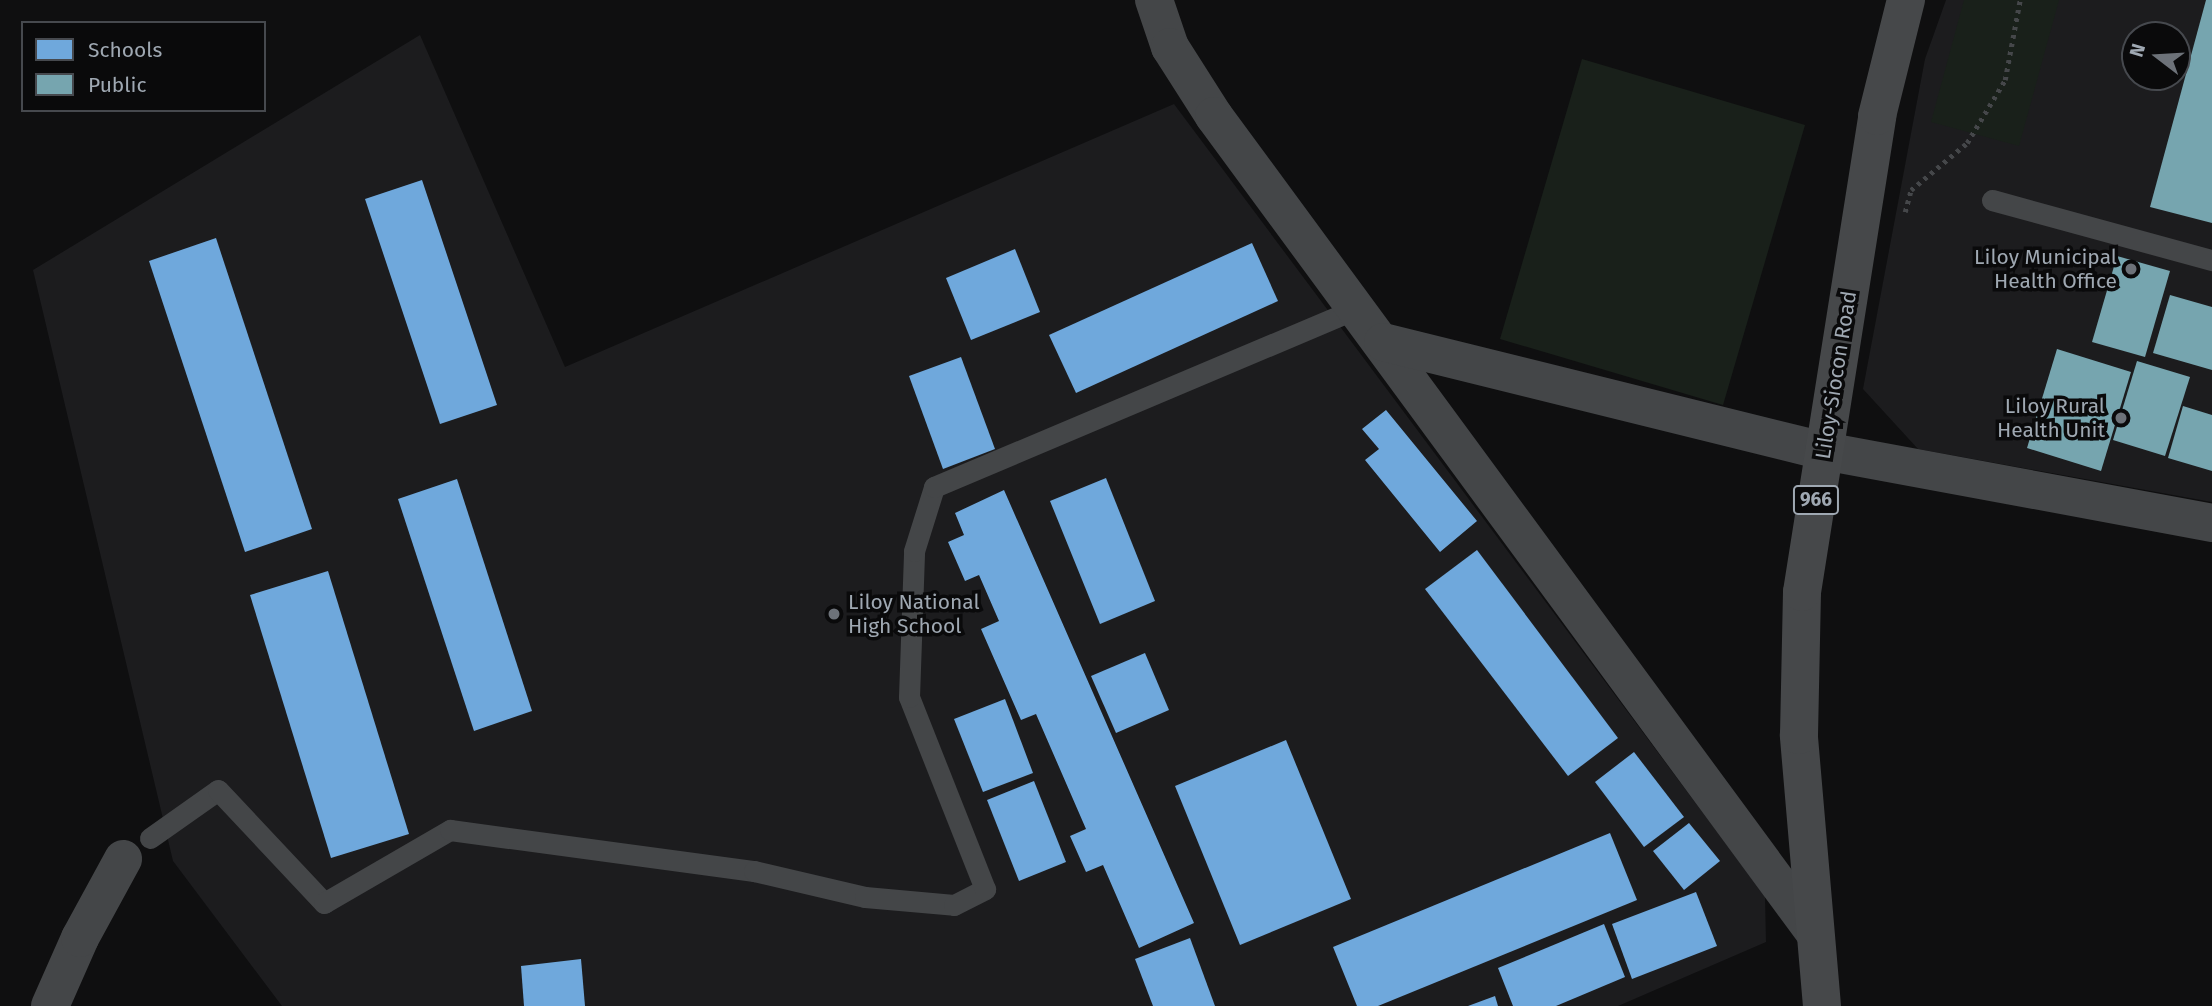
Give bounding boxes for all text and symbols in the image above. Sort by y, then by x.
legend [21,21,266,112]
north arrow [2121,21,2191,91]
text: Schools [88,37,162,63]
text: N [2125,41,2150,60]
text: Public [88,72,146,98]
place label: Liloy Municipal Health Office [1974,244,2117,294]
marker: Liloy Municipal Health Office [2123,261,2139,277]
street label: Liloy-Siocon Road [1810,289,1862,461]
place label: Liloy Rural Health Unit [1997,393,2105,443]
marker: Liloy Rural Health Unit [2111,408,2131,428]
road number: 966 [1792,485,1840,516]
place label: Liloy National High School [848,589,980,639]
marker: Liloy National High School [826,606,842,622]

